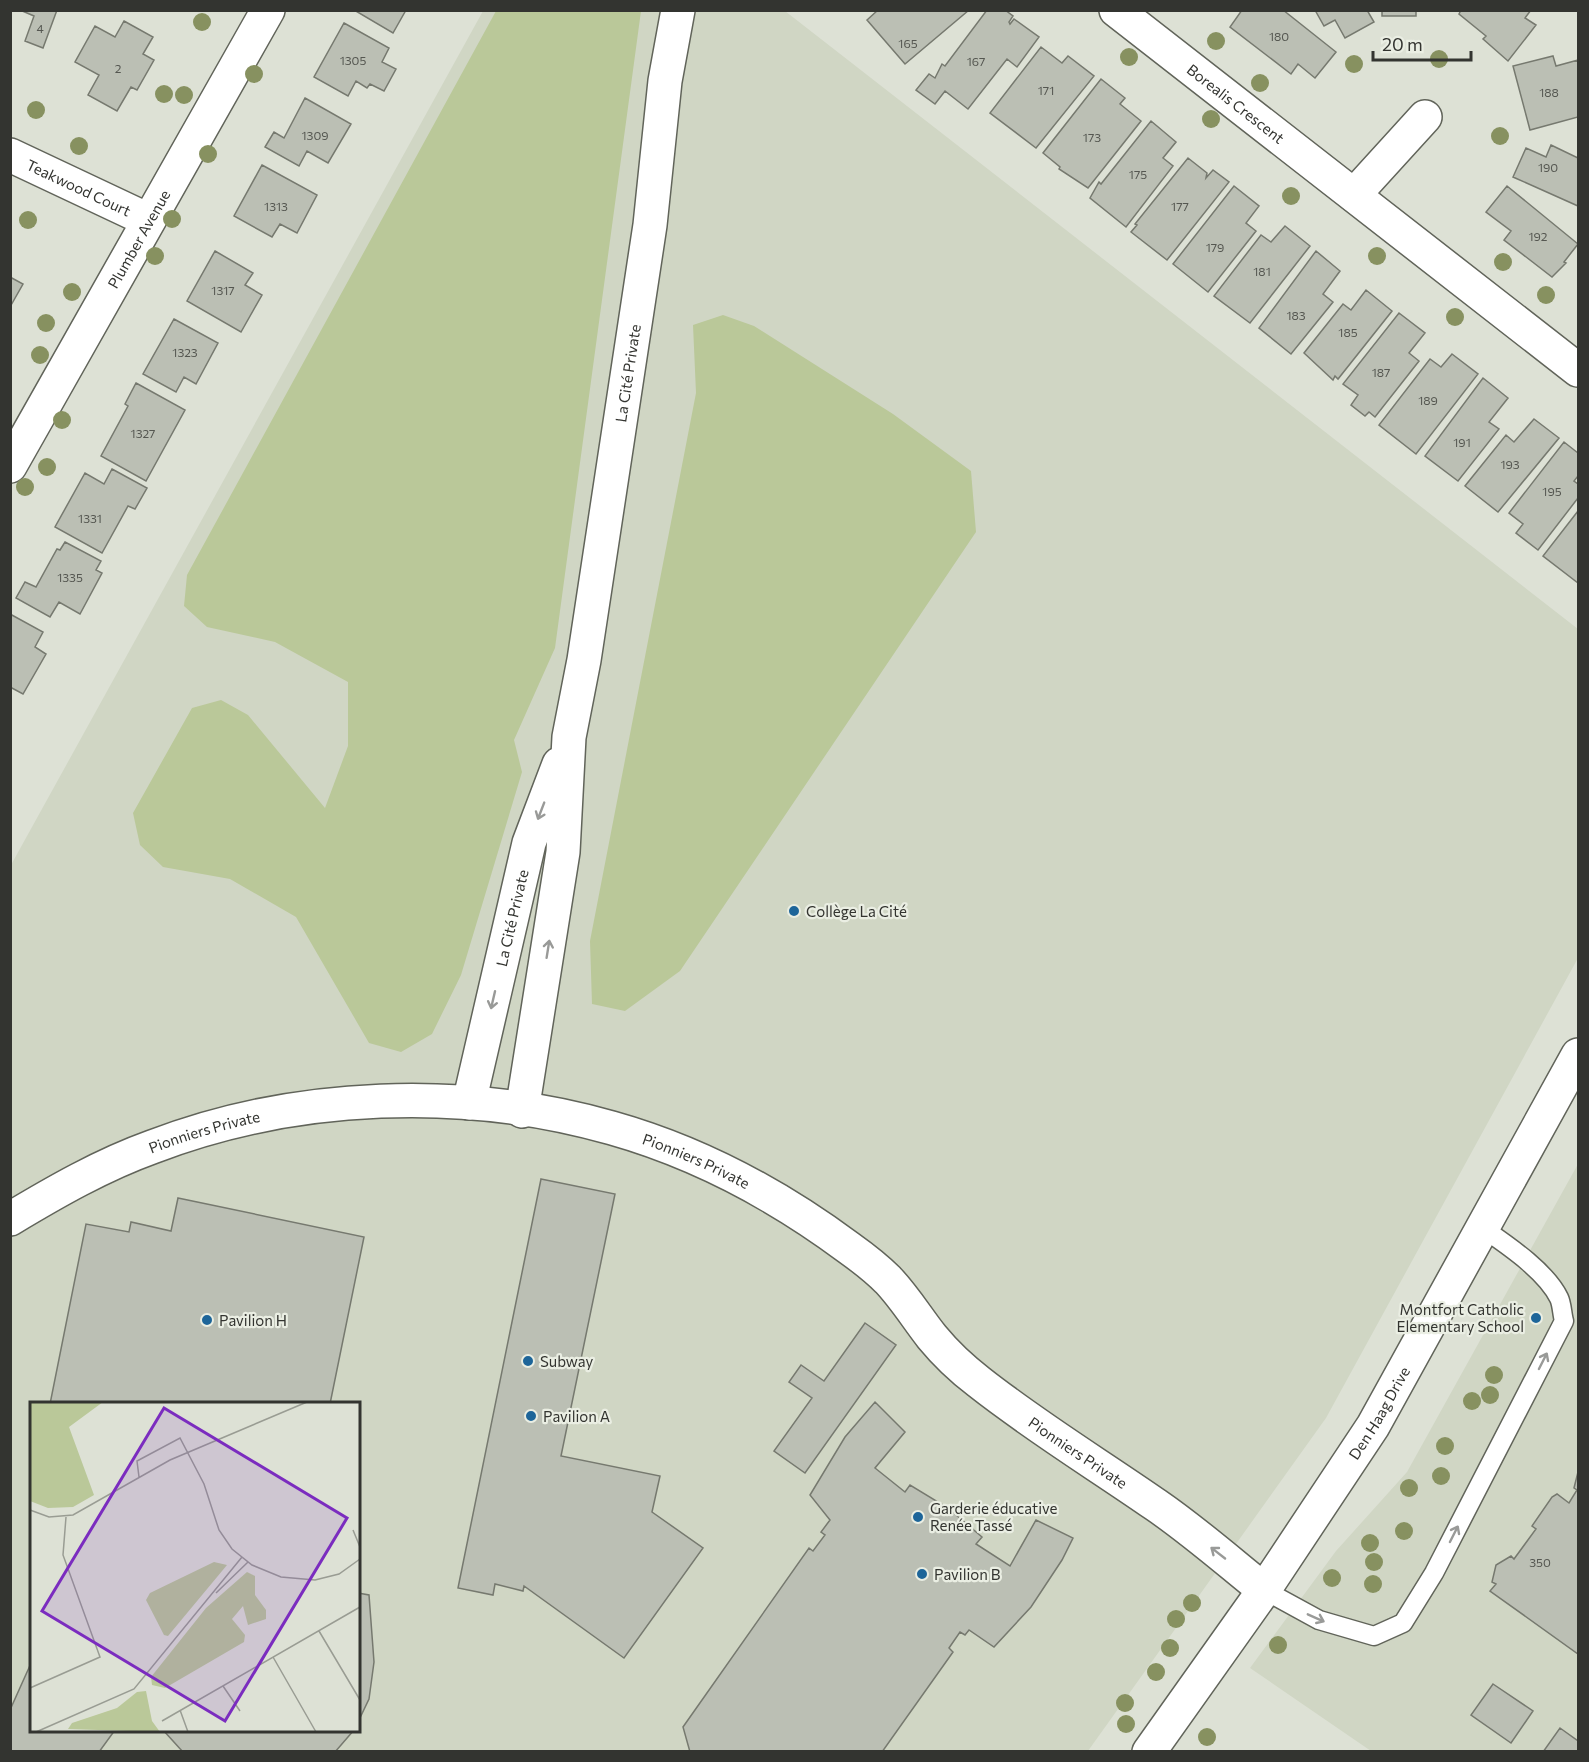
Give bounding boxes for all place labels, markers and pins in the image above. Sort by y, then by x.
place label: Collège La Cité [806,902,907,920]
marker: Collège La Cité [787,904,801,918]
place label: Montfort Catholic Elementary School [1397,1300,1524,1335]
place label: Pavilion H [219,1311,287,1329]
marker: Montfort Catholic Elementary School [1529,1311,1543,1325]
marker: Pavilion H [200,1313,214,1327]
place label: Subway [540,1352,593,1370]
marker: Subway [521,1354,535,1368]
place label: Pavilion A [543,1407,610,1425]
marker: Pavilion A [524,1409,538,1423]
place label: Garderie éducative Renée Tassé [930,1499,1057,1534]
marker: Garderie éducative Renée Tassé [911,1510,925,1524]
place label: Pavilion B [934,1565,1001,1583]
marker: Pavilion B [915,1567,929,1581]

